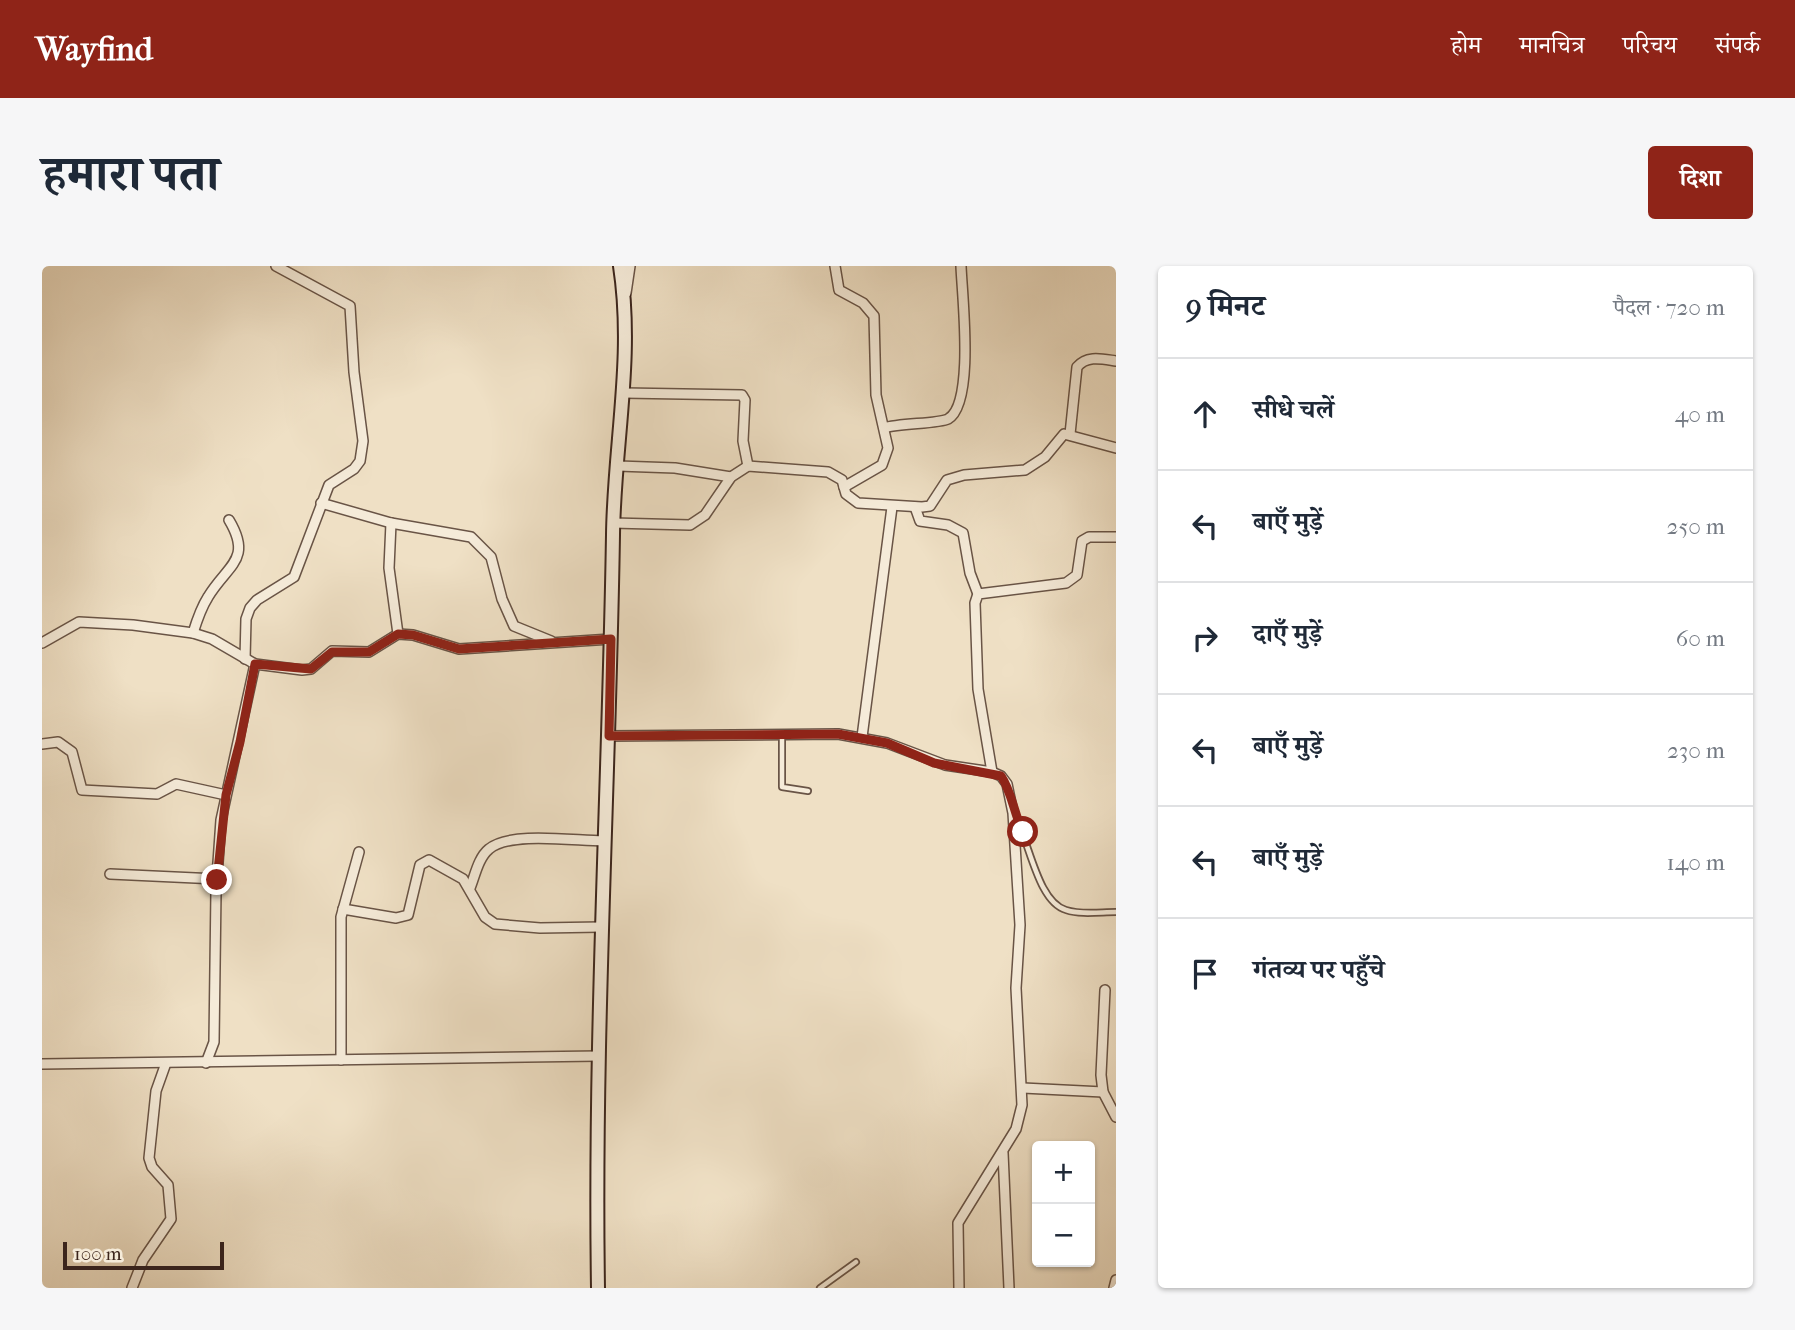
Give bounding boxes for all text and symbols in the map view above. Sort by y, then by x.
text: Wayfind [35,30,153,69]
text: होम [1451,31,1481,59]
text: मानचित्र [1519,31,1585,59]
text: परिचय [1623,31,1677,59]
text: संपर्क [1715,31,1760,59]
text: हमारा पता [42,145,219,203]
button: दिशा [1648,146,1753,219]
text: 9 मिनट [1186,289,1265,324]
text: पैदल · 720 m [1613,294,1725,321]
text: सीधे चलें [1253,394,1334,425]
icon: ahead [1186,395,1224,433]
text: 40 m [1675,401,1725,428]
text: बाएँ मुड़ें [1253,506,1323,537]
icon: left [1186,507,1224,545]
text: 250 m [1667,513,1725,540]
text: दाएँ मुड़ें [1253,618,1322,649]
icon: right [1186,619,1224,657]
text: 60 m [1676,625,1725,652]
text: बाएँ मुड़ें [1253,730,1323,761]
icon: left [1186,731,1224,769]
text: 230 m [1667,737,1725,764]
route start [1007,816,1038,847]
text: बाएँ मुड़ें [1253,842,1323,873]
icon: left [1186,843,1224,881]
text: 140 m [1666,849,1725,876]
route end [201,864,232,895]
text: गंतव्य पर पहुँचे [1253,954,1384,985]
icon: arrive [1186,955,1224,993]
map controls [1032,1141,1095,1267]
button: + [1032,1141,1095,1204]
button: − [1032,1204,1095,1267]
scale bar [63,1239,224,1271]
text: 100 m [74,1243,122,1265]

